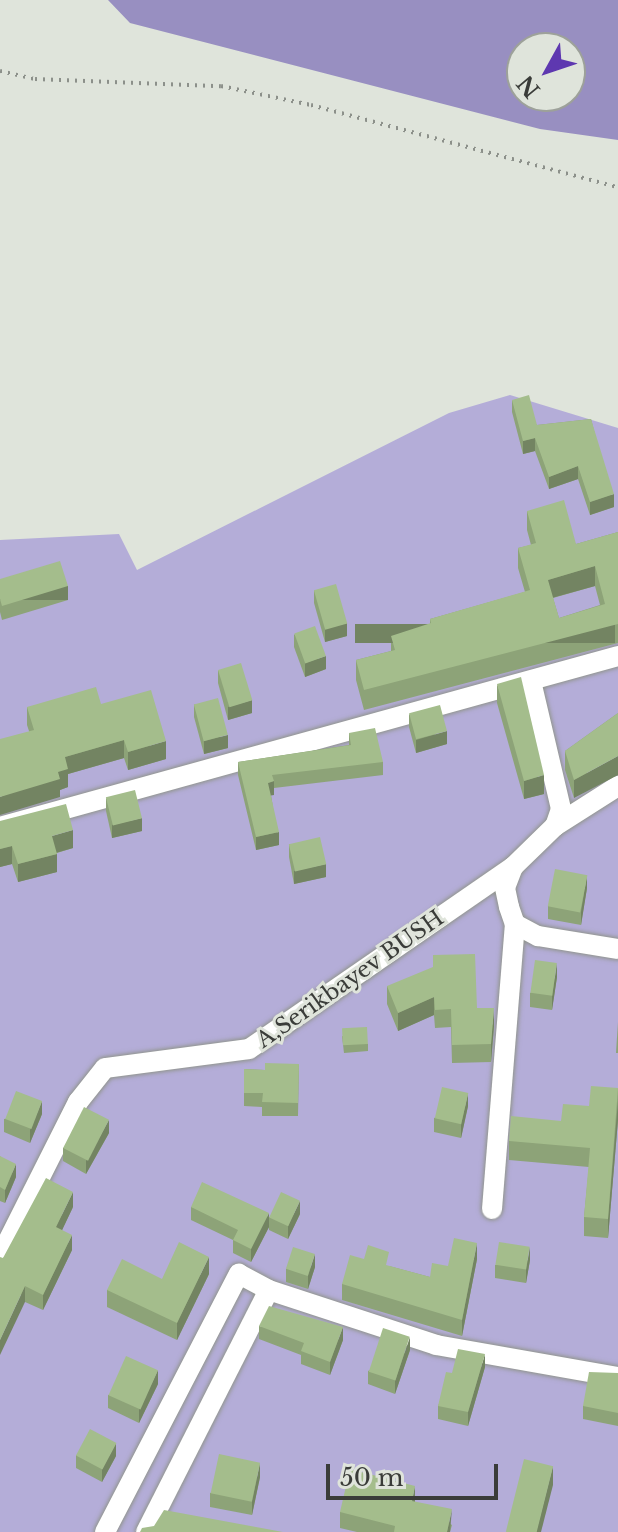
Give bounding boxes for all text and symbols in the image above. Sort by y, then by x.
north arrow [506,32,586,112]
text: N [512,70,546,103]
street label: A,Serikbayev BUSH [251,904,449,1054]
scale bar [330,1448,502,1498]
text: 50 m [340,1463,403,1492]

